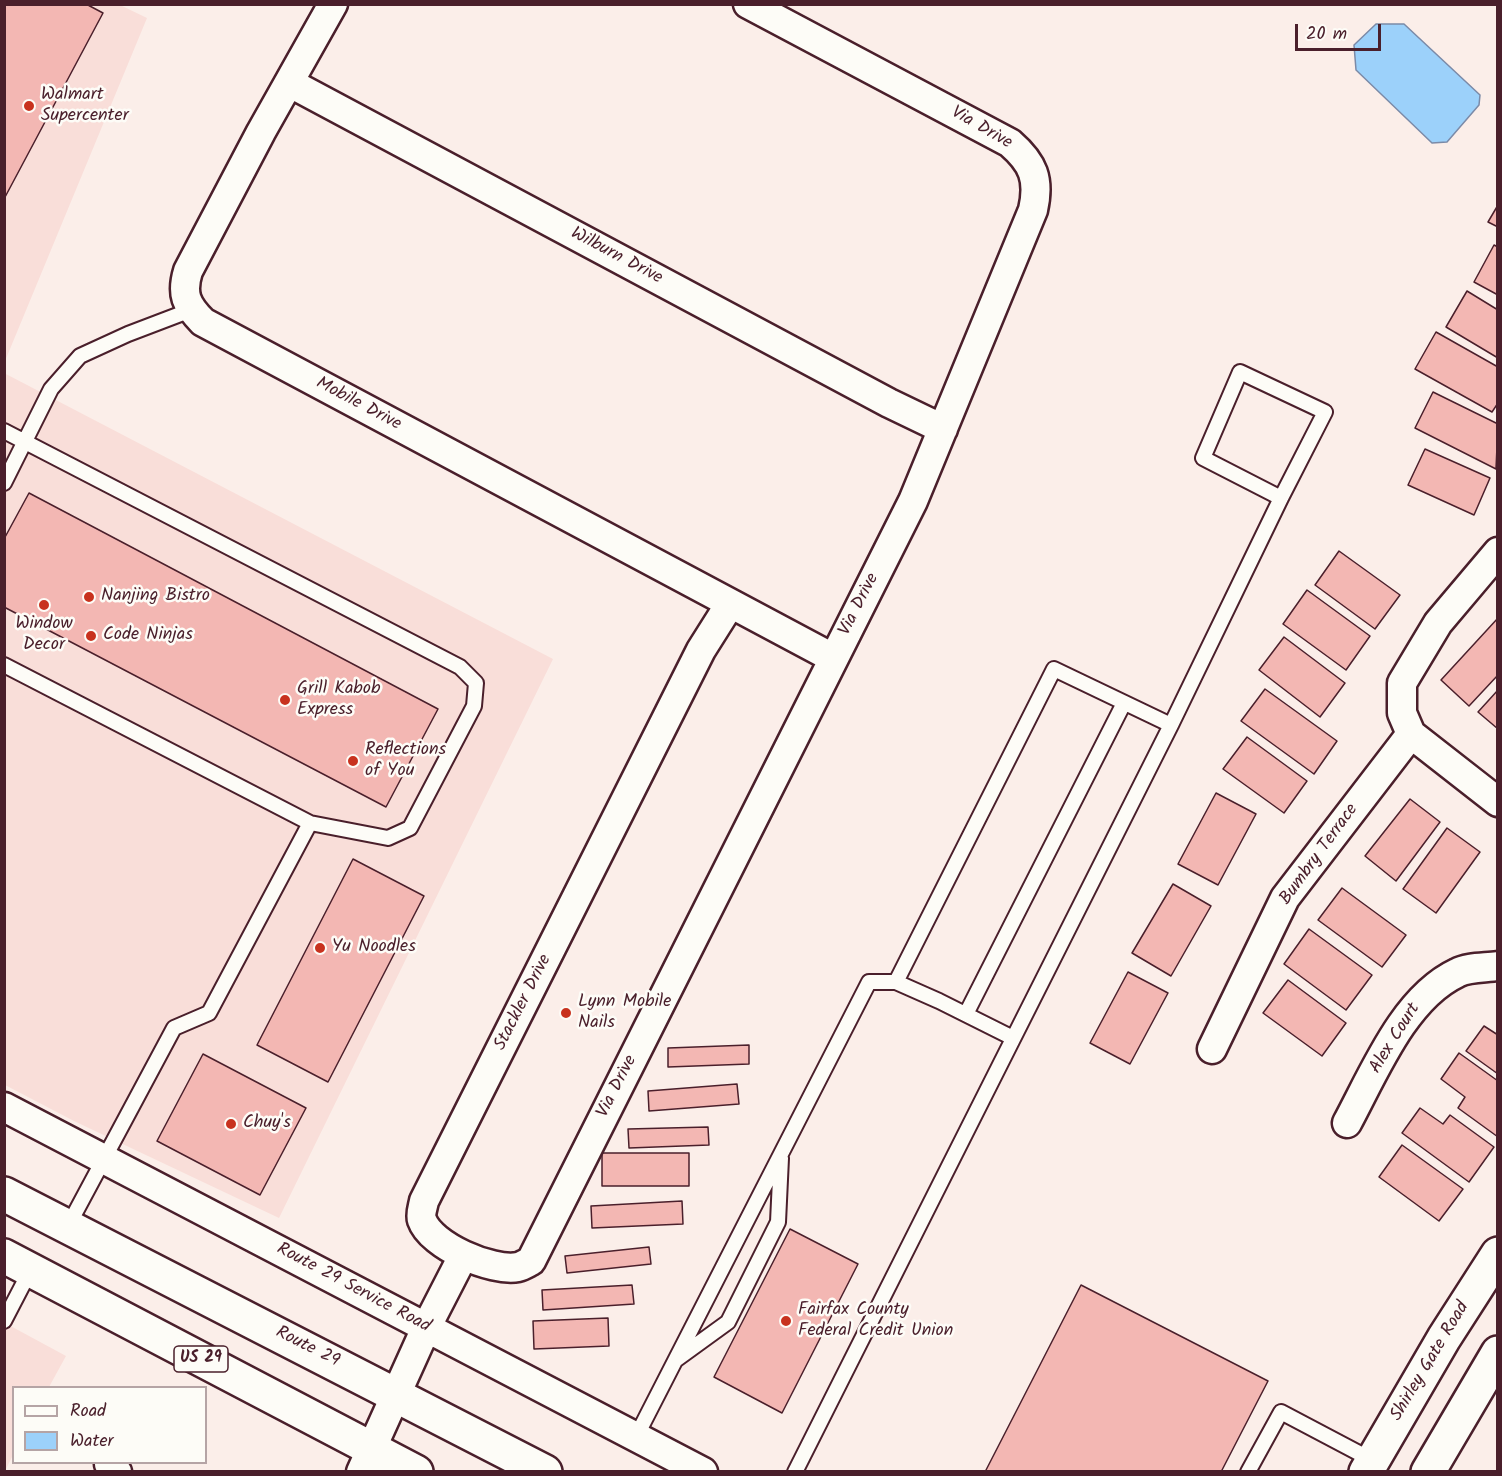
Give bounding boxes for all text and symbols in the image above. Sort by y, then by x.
scale bar [1298,12,1384,50]
text: 20 m [1306,20,1347,49]
place label: Walmart Supercenter [41,85,129,128]
marker: Walmart Supercenter [22,99,36,113]
street label: Via Drive [947,103,1015,155]
street label: Wilburn Drive [566,224,666,290]
street label: Mobile Drive [312,374,404,436]
street label: Via Drive [835,570,885,640]
place label: Nanjing Bistro [101,586,210,608]
marker: Nanjing Bistro [82,590,96,604]
marker: Window Decor [37,598,51,612]
place label: Window Decor [15,614,73,656]
place label: Code Ninjas [103,625,193,647]
marker: Code Ninjas [84,629,98,643]
place label: Grill Kabob Express [297,679,380,722]
marker: Grill Kabob Express [278,693,292,707]
place label: Reflections of You [365,740,446,783]
marker: Reflections of You [346,754,360,768]
street label: Bumbry Terrace [1276,800,1364,910]
place label: Yu Noodles [332,937,416,959]
marker: Yu Noodles [313,941,327,955]
street label: Stackler Drive [491,951,557,1055]
place label: Lynn Mobile Nails [578,992,671,1034]
street label: Alex Court [1366,1000,1426,1078]
marker: Lynn Mobile Nails [559,1006,573,1020]
street label: Via Drive [593,1052,643,1122]
place label: Chuy's [243,1113,291,1135]
marker: Chuy's [224,1117,238,1131]
street label: Route 29 Service Road [272,1239,434,1339]
street label: Shirley Gate Road [1387,1298,1475,1426]
place label: Fairfax County Federal Credit Union [798,1300,953,1342]
marker: Fairfax County Federal Credit Union [779,1314,793,1328]
street label: Route 29 [271,1323,343,1373]
road number: US 29 [174,1346,228,1372]
legend [12,1386,207,1464]
text: Road [70,1397,106,1426]
text: Water [70,1427,114,1456]

